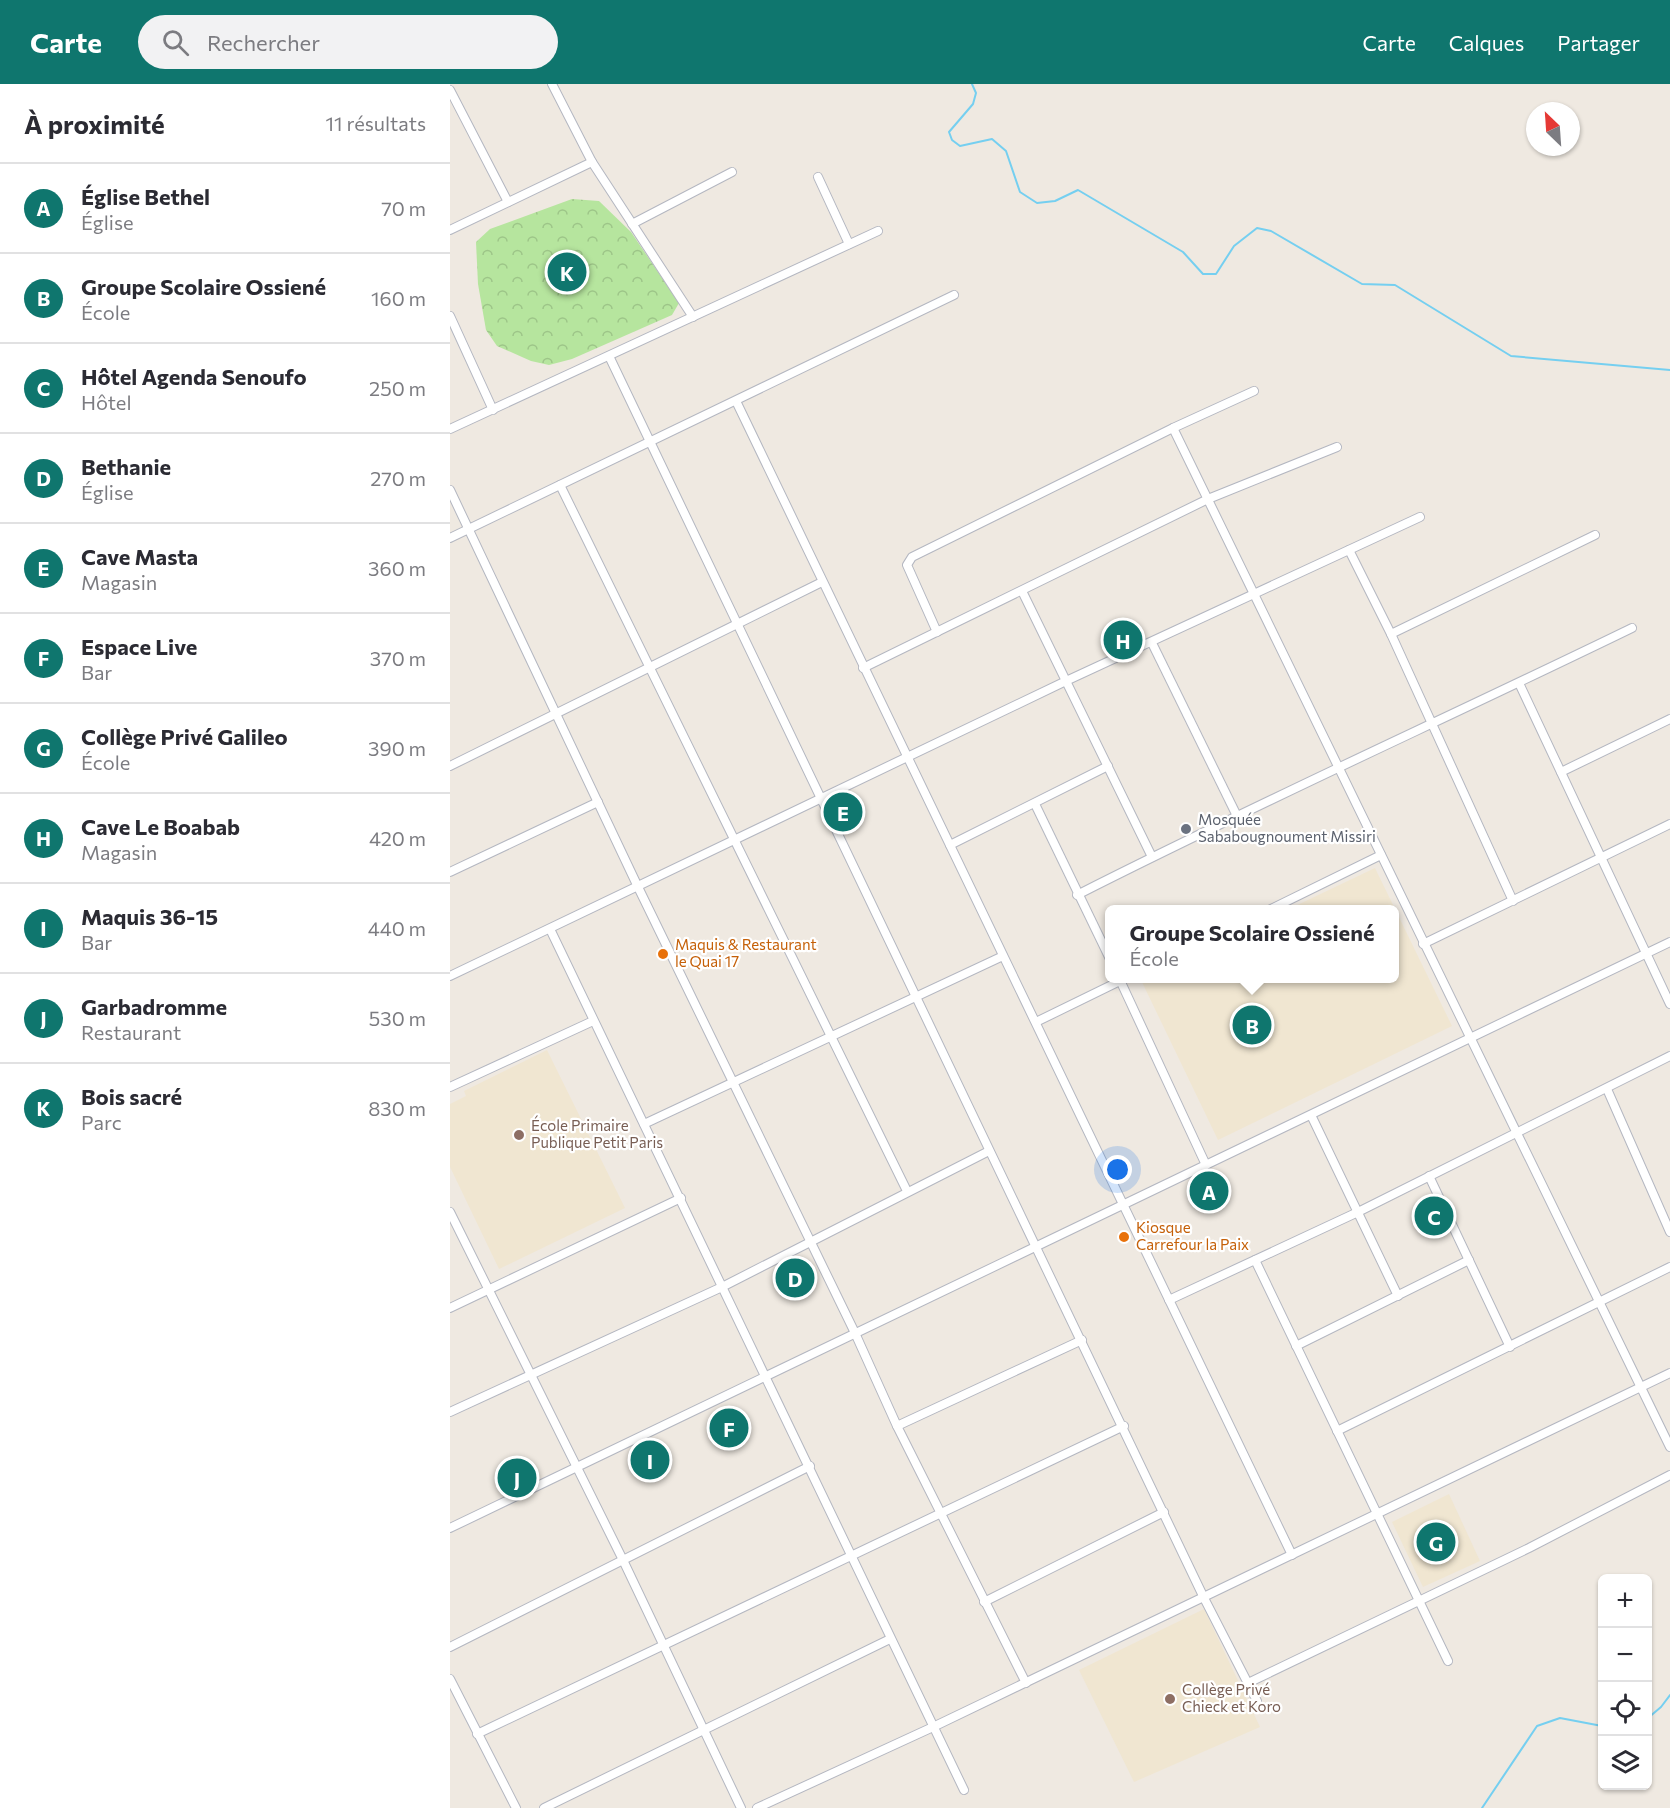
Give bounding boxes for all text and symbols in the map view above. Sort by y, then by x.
search box [138,15,558,69]
text: Carte [30,25,102,59]
icon: search [159,26,192,59]
text: Rechercher [207,29,320,56]
text: Carte [1363,30,1416,55]
text: Calques [1449,30,1524,55]
text: Partager [1557,30,1640,55]
north arrow [1526,102,1580,156]
text: À proximité [24,108,165,139]
text: 11 résultats [326,111,426,135]
text: Église Bethel [81,183,210,210]
text: A [36,196,51,220]
text: 70 m [381,196,426,220]
text: Église [81,210,134,234]
pin: K [548,250,586,294]
text: Groupe Scolaire Ossiené [81,273,326,300]
text: B [37,286,50,310]
text: 160 m [371,286,426,310]
text: École [81,300,130,324]
text: Hôtel Agenda Senoufo [81,363,307,390]
text: C [37,376,50,400]
text: 250 m [369,376,426,400]
text: Hôtel [81,390,131,414]
text: Bethanie [81,453,171,480]
text: D [36,466,51,490]
text: 270 m [370,466,426,490]
text: Église [81,480,134,504]
text: Cave Masta [81,543,198,570]
text: E [38,556,49,580]
text: 360 m [368,556,426,580]
text: Magasin [81,570,157,594]
pin: H [1104,618,1142,662]
text: Espace Live [81,633,197,660]
text: F [38,646,49,670]
text: 370 m [370,646,426,670]
text: Bar [81,660,112,684]
text: Collège Privé Galileo [81,723,288,750]
text: G [36,736,51,760]
text: 390 m [368,736,426,760]
text: École [81,750,130,774]
pin: E [824,790,862,834]
place label: Mosquée Sababougnoument Missiri [1198,810,1376,845]
text: Cave Le Boabab [81,813,240,840]
marker: Mosquée Sababougnoument Missiri [1179,822,1193,836]
text: H [36,826,51,850]
text: 420 m [369,826,426,850]
text: Magasin [81,840,157,864]
text: Maquis 36-15 [81,903,218,930]
popup [1105,905,1399,983]
text: I [40,916,47,940]
text: 440 m [368,916,426,940]
text: Groupe Scolaire Ossiené [1130,919,1374,946]
text: Bar [81,930,112,954]
place label: Maquis & Restaurant le Quai 17 [675,935,817,970]
text: École [1130,946,1179,970]
marker: Maquis & Restaurant le Quai 17 [656,947,670,961]
text: Garbadromme [81,993,227,1020]
pin: B [1232,1002,1272,1048]
text: J [40,1006,47,1030]
text: 530 m [369,1006,426,1030]
text: Restaurant [81,1020,181,1044]
text: Bois sacré [81,1083,182,1110]
text: K [37,1096,50,1120]
text: 830 m [368,1096,426,1120]
text: Parc [81,1110,122,1134]
place label: École Primaire Publique Petit Paris [531,1115,663,1151]
marker: École Primaire Publique Petit Paris [512,1128,526,1142]
your location [1103,1155,1132,1184]
pin: A [1190,1168,1228,1214]
pin: C [1414,1194,1454,1238]
place label: Kiosque Carrefour la Paix [1136,1218,1249,1253]
marker: Kiosque Carrefour la Paix [1117,1230,1131,1244]
pin: D [776,1256,814,1300]
pin: F [710,1406,748,1450]
pin: I [630,1438,670,1482]
pin: J [498,1456,536,1500]
pin: G [1416,1520,1456,1564]
map controls [1598,1574,1652,1790]
button: + [1598,1574,1652,1628]
button: − [1598,1628,1652,1682]
place label: Collège Privé Chieck et Koro [1182,1680,1281,1715]
button: locate [1598,1682,1652,1736]
marker: Collège Privé Chieck et Koro [1163,1692,1177,1706]
button: layers [1598,1736,1652,1790]

